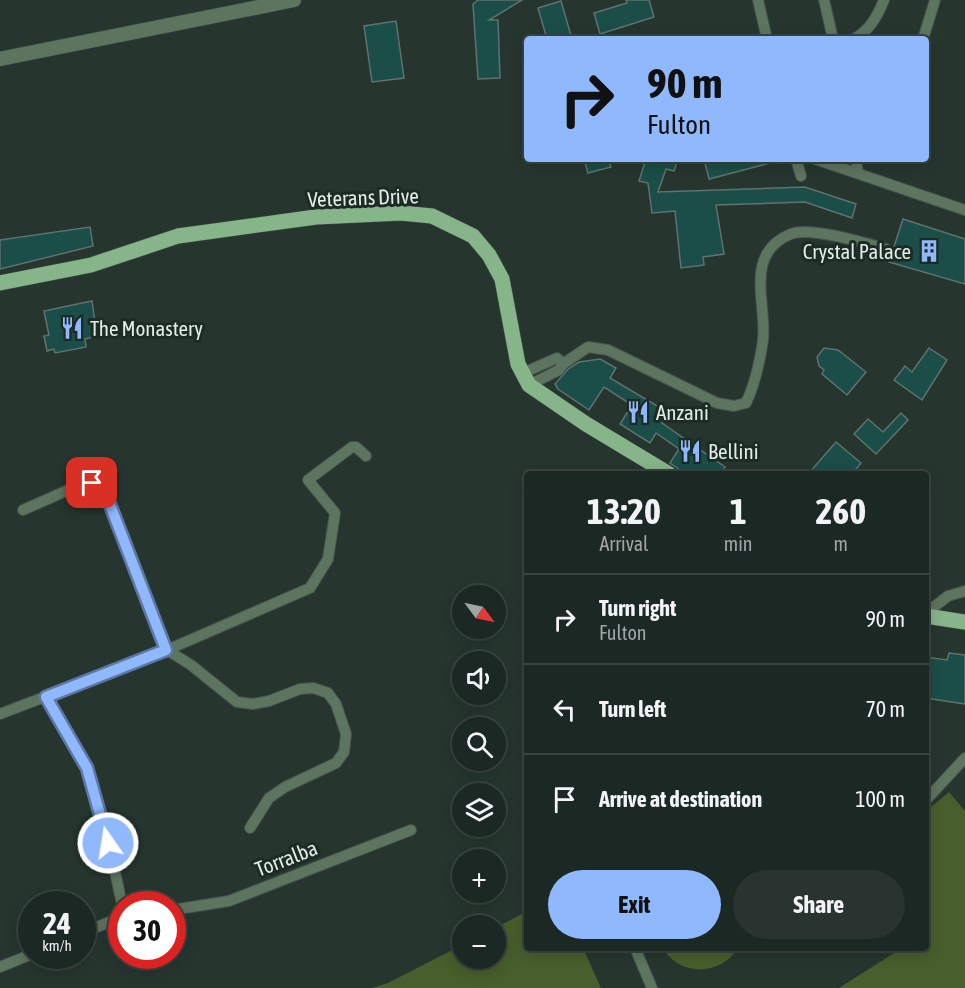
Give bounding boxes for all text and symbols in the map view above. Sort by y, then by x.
text: 90 m [647,59,722,107]
icon: right [548,60,626,138]
text: Fulton [647,109,711,140]
street label: Veterans Drive [307,183,419,211]
building icon: Crystal Palace [916,238,942,264]
place label: Crystal Palace [803,239,911,263]
restaurant icon: The Monastery [59,315,85,341]
place label: The Monastery [90,316,203,340]
restaurant icon: Anzani [625,399,651,425]
place label: Anzani [656,400,709,424]
restaurant icon: Bellini [677,438,703,464]
place label: Bellini [708,439,758,463]
pin [66,457,117,508]
icon: arrive [75,466,108,499]
text: 13:20 [587,490,661,532]
text: 1 [730,490,747,532]
text: 260 [815,490,866,532]
text: Arrival [599,532,648,555]
text: min [724,532,753,555]
text: m [834,532,848,555]
north arrow [452,585,506,639]
map controls [452,585,506,969]
text: Turn right [599,595,676,621]
icon: right [548,603,581,636]
text: 90 m [865,606,905,632]
text: Fulton [599,621,646,644]
button: sound [452,651,506,705]
icon: left [548,693,581,726]
text: Turn left [599,696,666,722]
text: 70 m [865,696,905,722]
button: search [452,717,506,771]
button: layers [452,783,506,837]
icon: arrive [548,783,581,816]
text: Arrive at destination [599,786,762,812]
text: 100 m [855,786,905,812]
position arrow [76,811,140,875]
street label: Torralba [251,835,321,881]
button: + [452,849,506,903]
button: Exit [548,870,721,939]
button: Share [733,870,905,939]
speed limit sign: 30 [108,891,186,969]
text: 24 [43,906,71,940]
button: − [452,915,506,969]
text: km/h [42,937,72,954]

